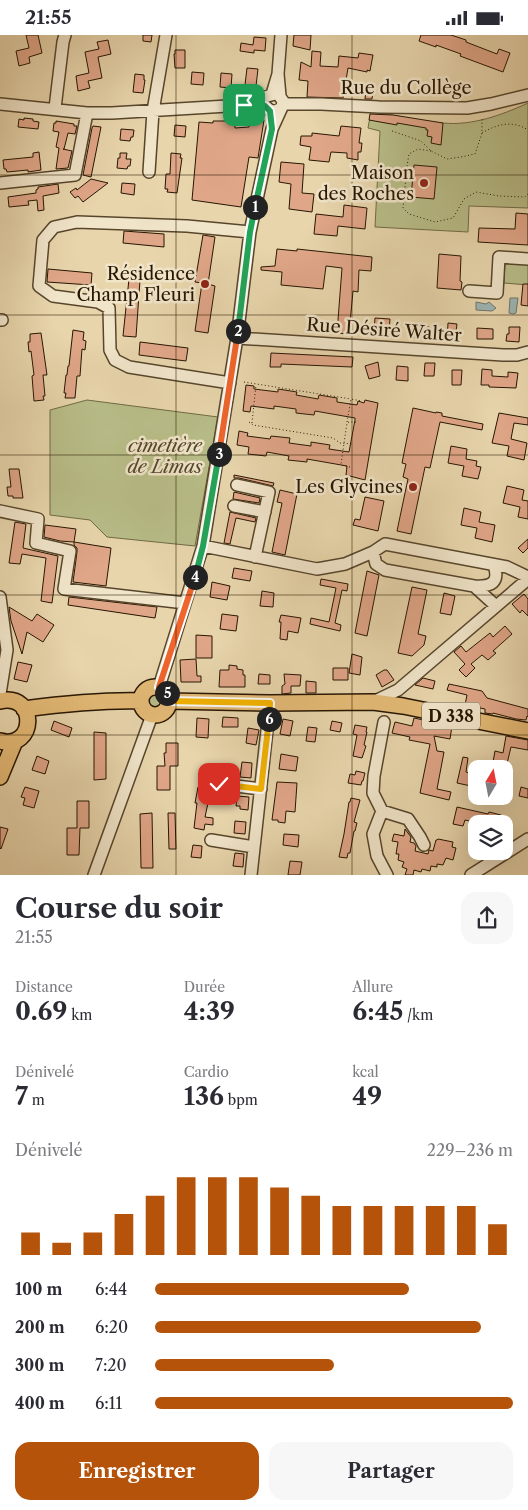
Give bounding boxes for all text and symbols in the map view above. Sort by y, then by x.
text: 21:55 [25,6,71,29]
street label: Rue du Collège [340,77,472,99]
pin [223,84,265,126]
icon: arrive [230,91,258,119]
place label: Maison des Roches [318,162,414,205]
marker: Maison des Roches [418,177,430,189]
pin: 1 [242,195,268,219]
text: 1 [252,198,259,216]
place label: Résidence Champ Fleuri [76,263,196,306]
marker: Résidence Champ Fleuri [199,278,211,290]
street label: Rue Désiré Walter [306,314,463,346]
pin: 2 [226,319,250,343]
text: 2 [234,322,243,340]
park label: cimetière de Limas [128,435,203,478]
pin: 3 [206,441,232,467]
text: 3 [216,445,223,463]
place label: Les Glycines [295,476,403,498]
marker: Les Glycines [407,481,419,493]
pin: 4 [182,565,208,589]
text: 4 [191,568,200,586]
pin: 5 [154,681,180,705]
text: 5 [164,684,171,702]
road number: D 338 [422,703,480,729]
pin: 6 [256,707,282,731]
text: 6 [265,710,274,728]
north arrow [468,760,512,805]
map controls [468,760,513,860]
pin [198,763,240,805]
icon: check [205,770,233,798]
button: layers [468,815,513,860]
text: Course du soir [15,891,223,925]
button: share [461,892,513,944]
text: 21:55 [15,927,53,947]
text: Distance [15,978,73,996]
text: Durée [184,978,225,996]
text: Allure [352,978,393,996]
text: 0.69 [15,996,67,1027]
text: 4:39 [184,996,235,1027]
text: 6:45 [352,996,403,1027]
text: km [67,1006,92,1024]
text: /km [403,1006,433,1024]
text: Dénivelé [15,1063,74,1081]
text: Cardio [184,1063,229,1081]
text: kcal [352,1063,379,1081]
text: 7 [15,1081,28,1112]
text: 136 [184,1081,224,1112]
text: 49 [352,1081,382,1112]
text: m [28,1091,45,1109]
text: bpm [224,1091,258,1109]
text: Dénivelé [15,1140,83,1160]
text: 229–236 m [427,1140,513,1160]
text: 100 m [15,1279,62,1299]
text: 6:44 [95,1279,127,1299]
text: 200 m [15,1317,65,1337]
text: 6:20 [95,1317,128,1337]
text: 300 m [15,1355,64,1375]
text: 7:20 [95,1355,127,1375]
text: 400 m [15,1393,65,1413]
text: 6:11 [95,1393,122,1413]
button: Enregistrer [15,1442,259,1500]
button: Partager [269,1442,513,1500]

